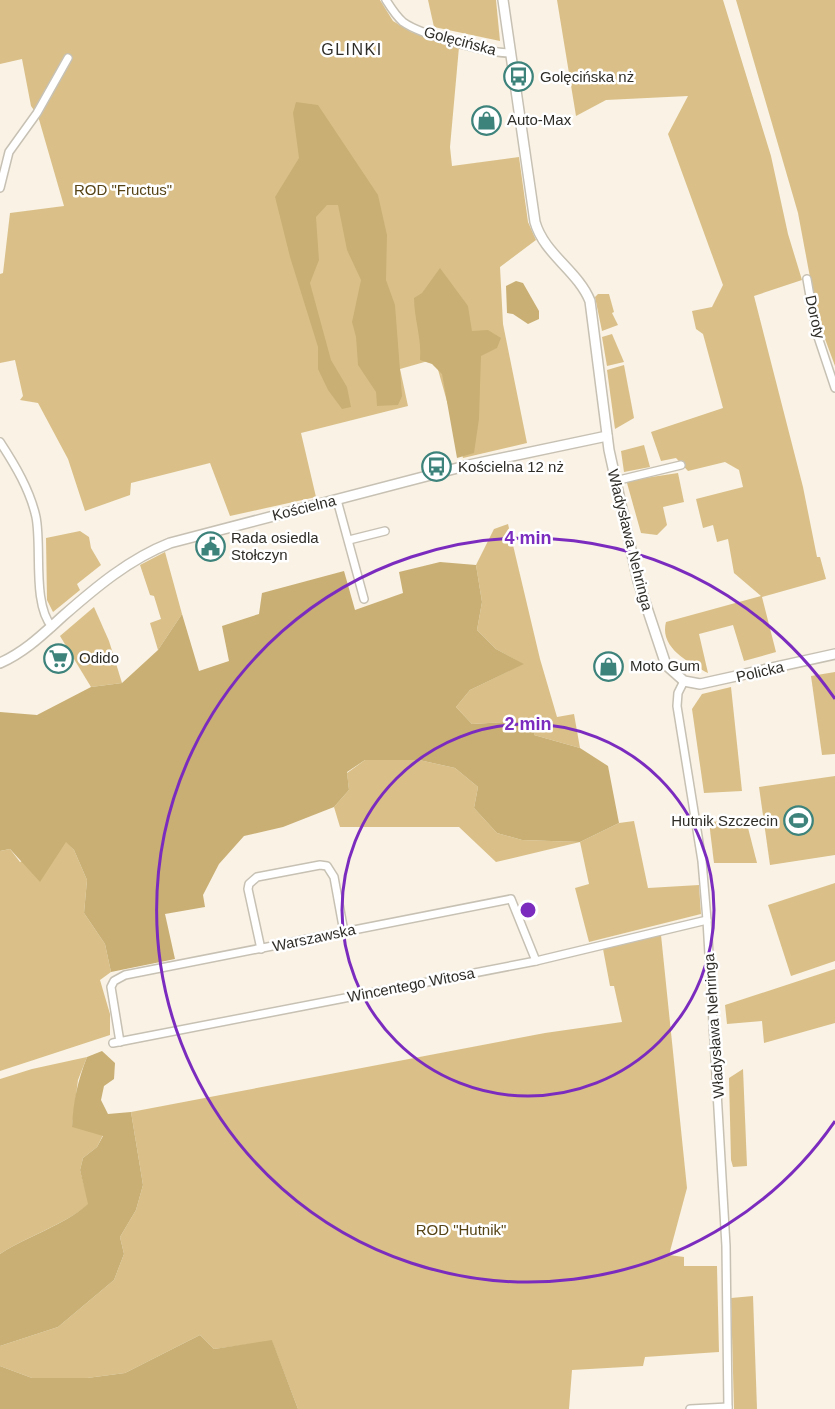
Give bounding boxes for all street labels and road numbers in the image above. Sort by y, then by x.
street label: Golęcińska [422,23,499,58]
street label: Doroty [802,293,829,341]
street label: Władysława Nehringa [605,467,656,613]
street label: Kościelna [270,491,338,524]
street label: Policka [734,658,786,685]
street label: Warszawska [271,920,358,955]
street label: Władysława Nehringa [700,952,727,1099]
street label: Wincentego Witosa [346,964,477,1005]

